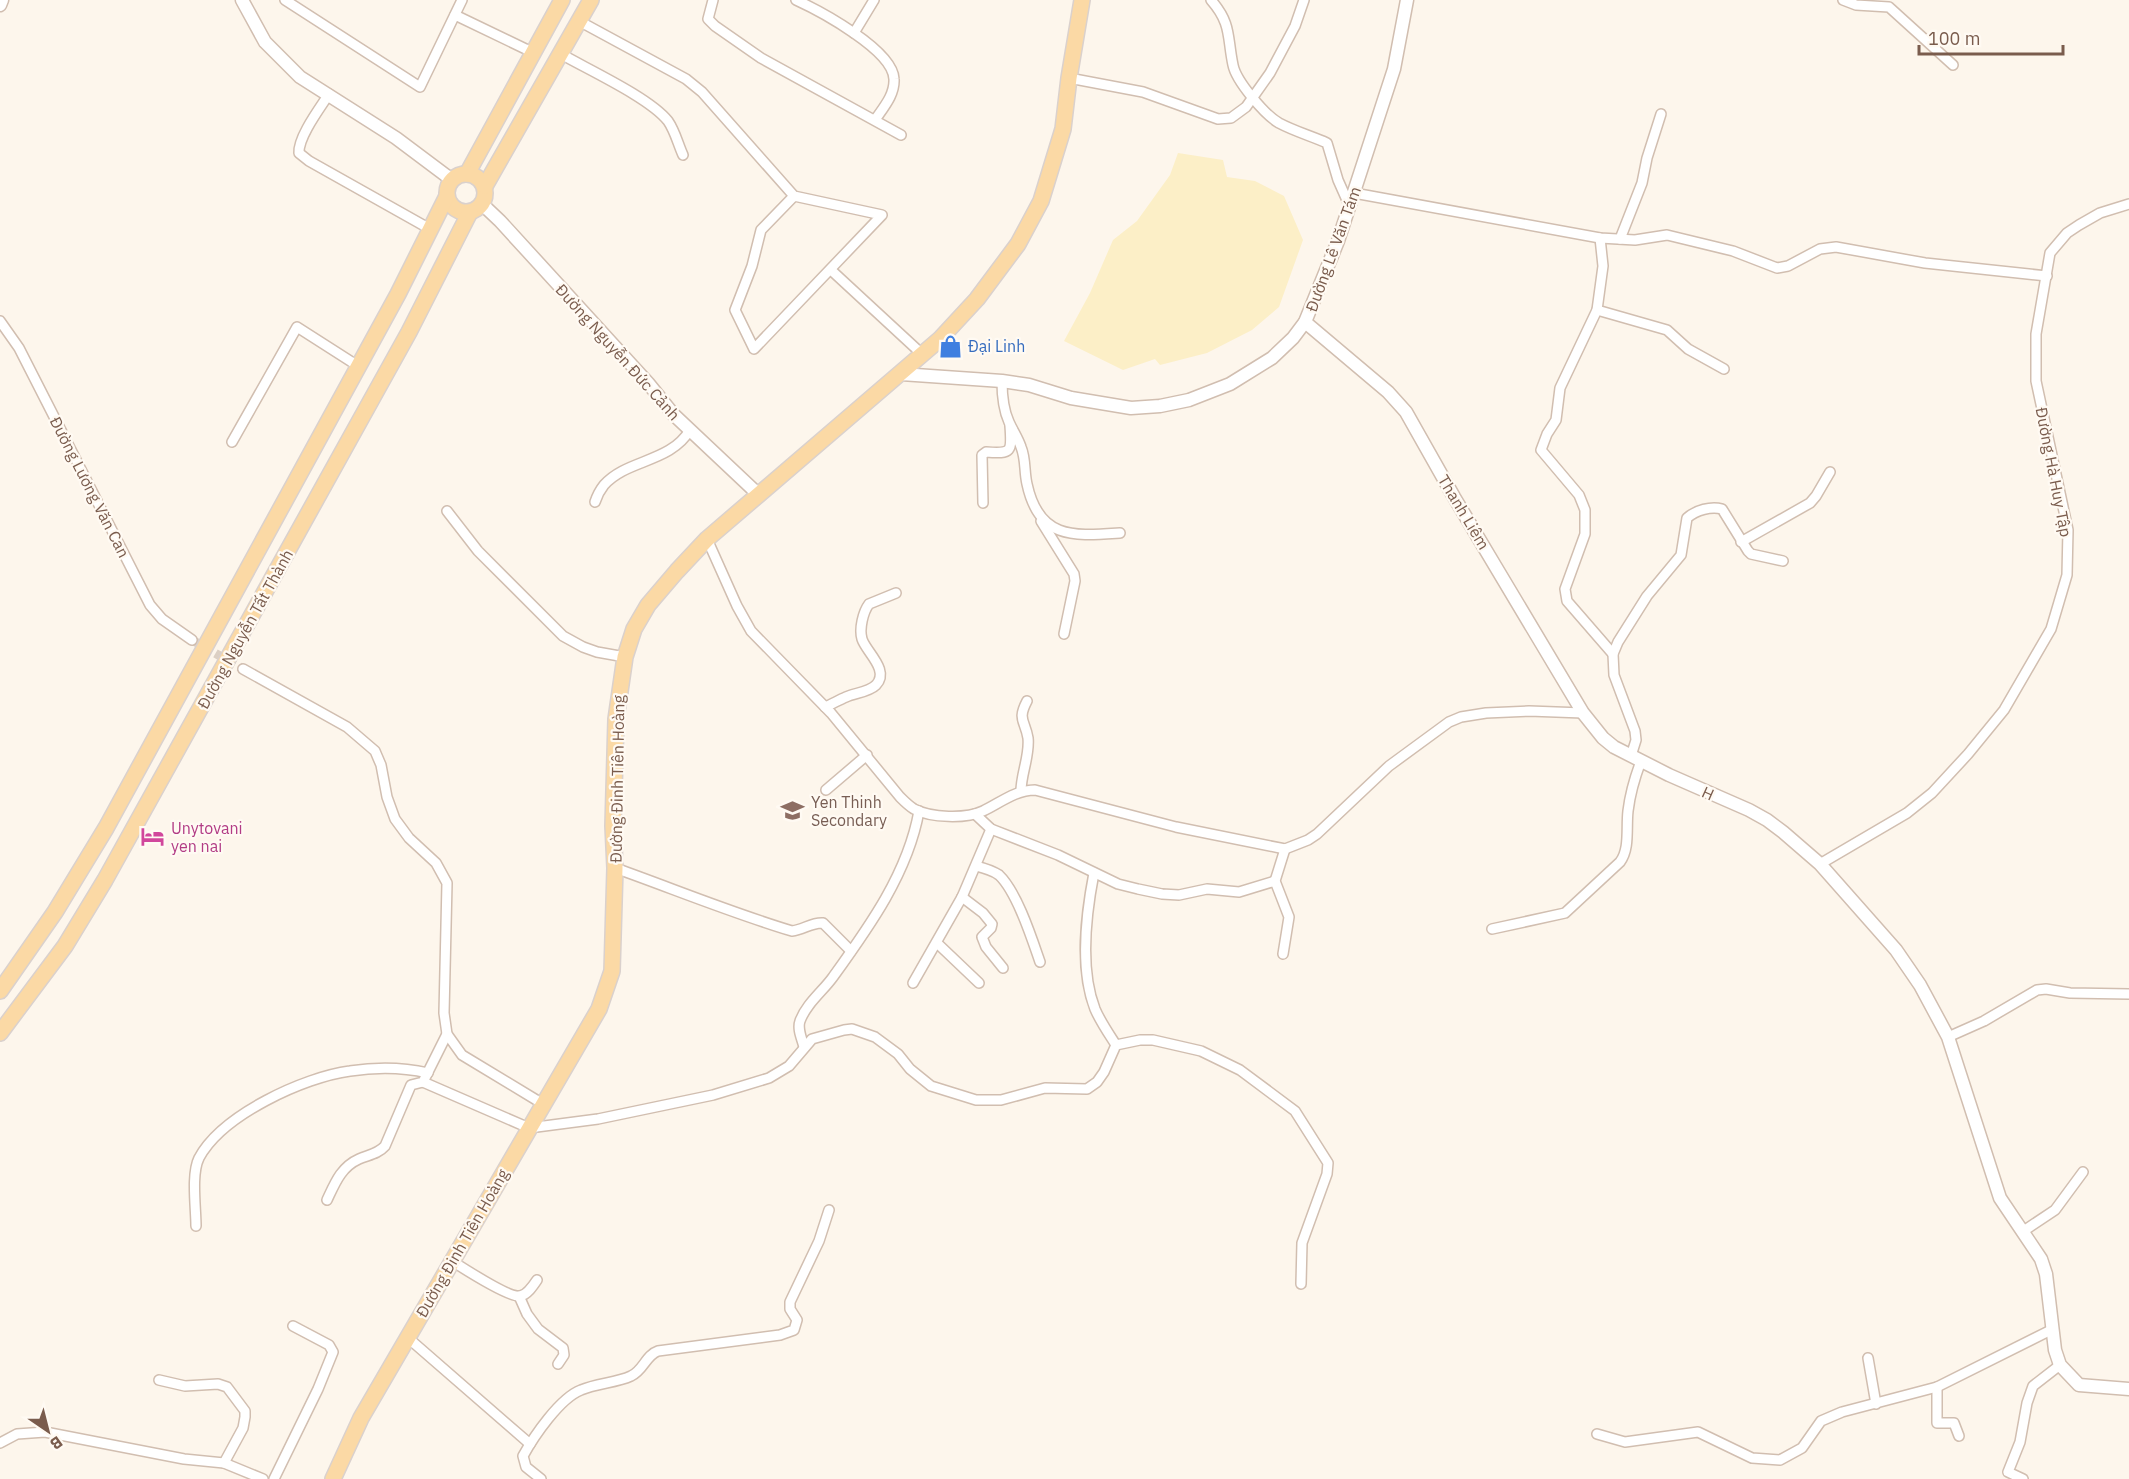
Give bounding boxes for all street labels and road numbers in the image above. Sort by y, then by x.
street label: Đường Lê Văn Tám [1301,184,1365,314]
street label: Đường Nguyễn Đức Cảnh [551,280,685,424]
street label: Đường Hà Huy Tập [2032,405,2076,539]
street label: Đường Lương Văn Can [46,413,134,561]
street label: Thanh Liêm [1434,471,1494,553]
street label: Đường Nguyễn Tất Thành [193,546,297,712]
street label: Đường Đinh Tiên Hoàng [606,694,628,863]
street label: H [1699,782,1717,804]
street label: Đường Đinh Tiên Hoàng [411,1165,513,1321]

